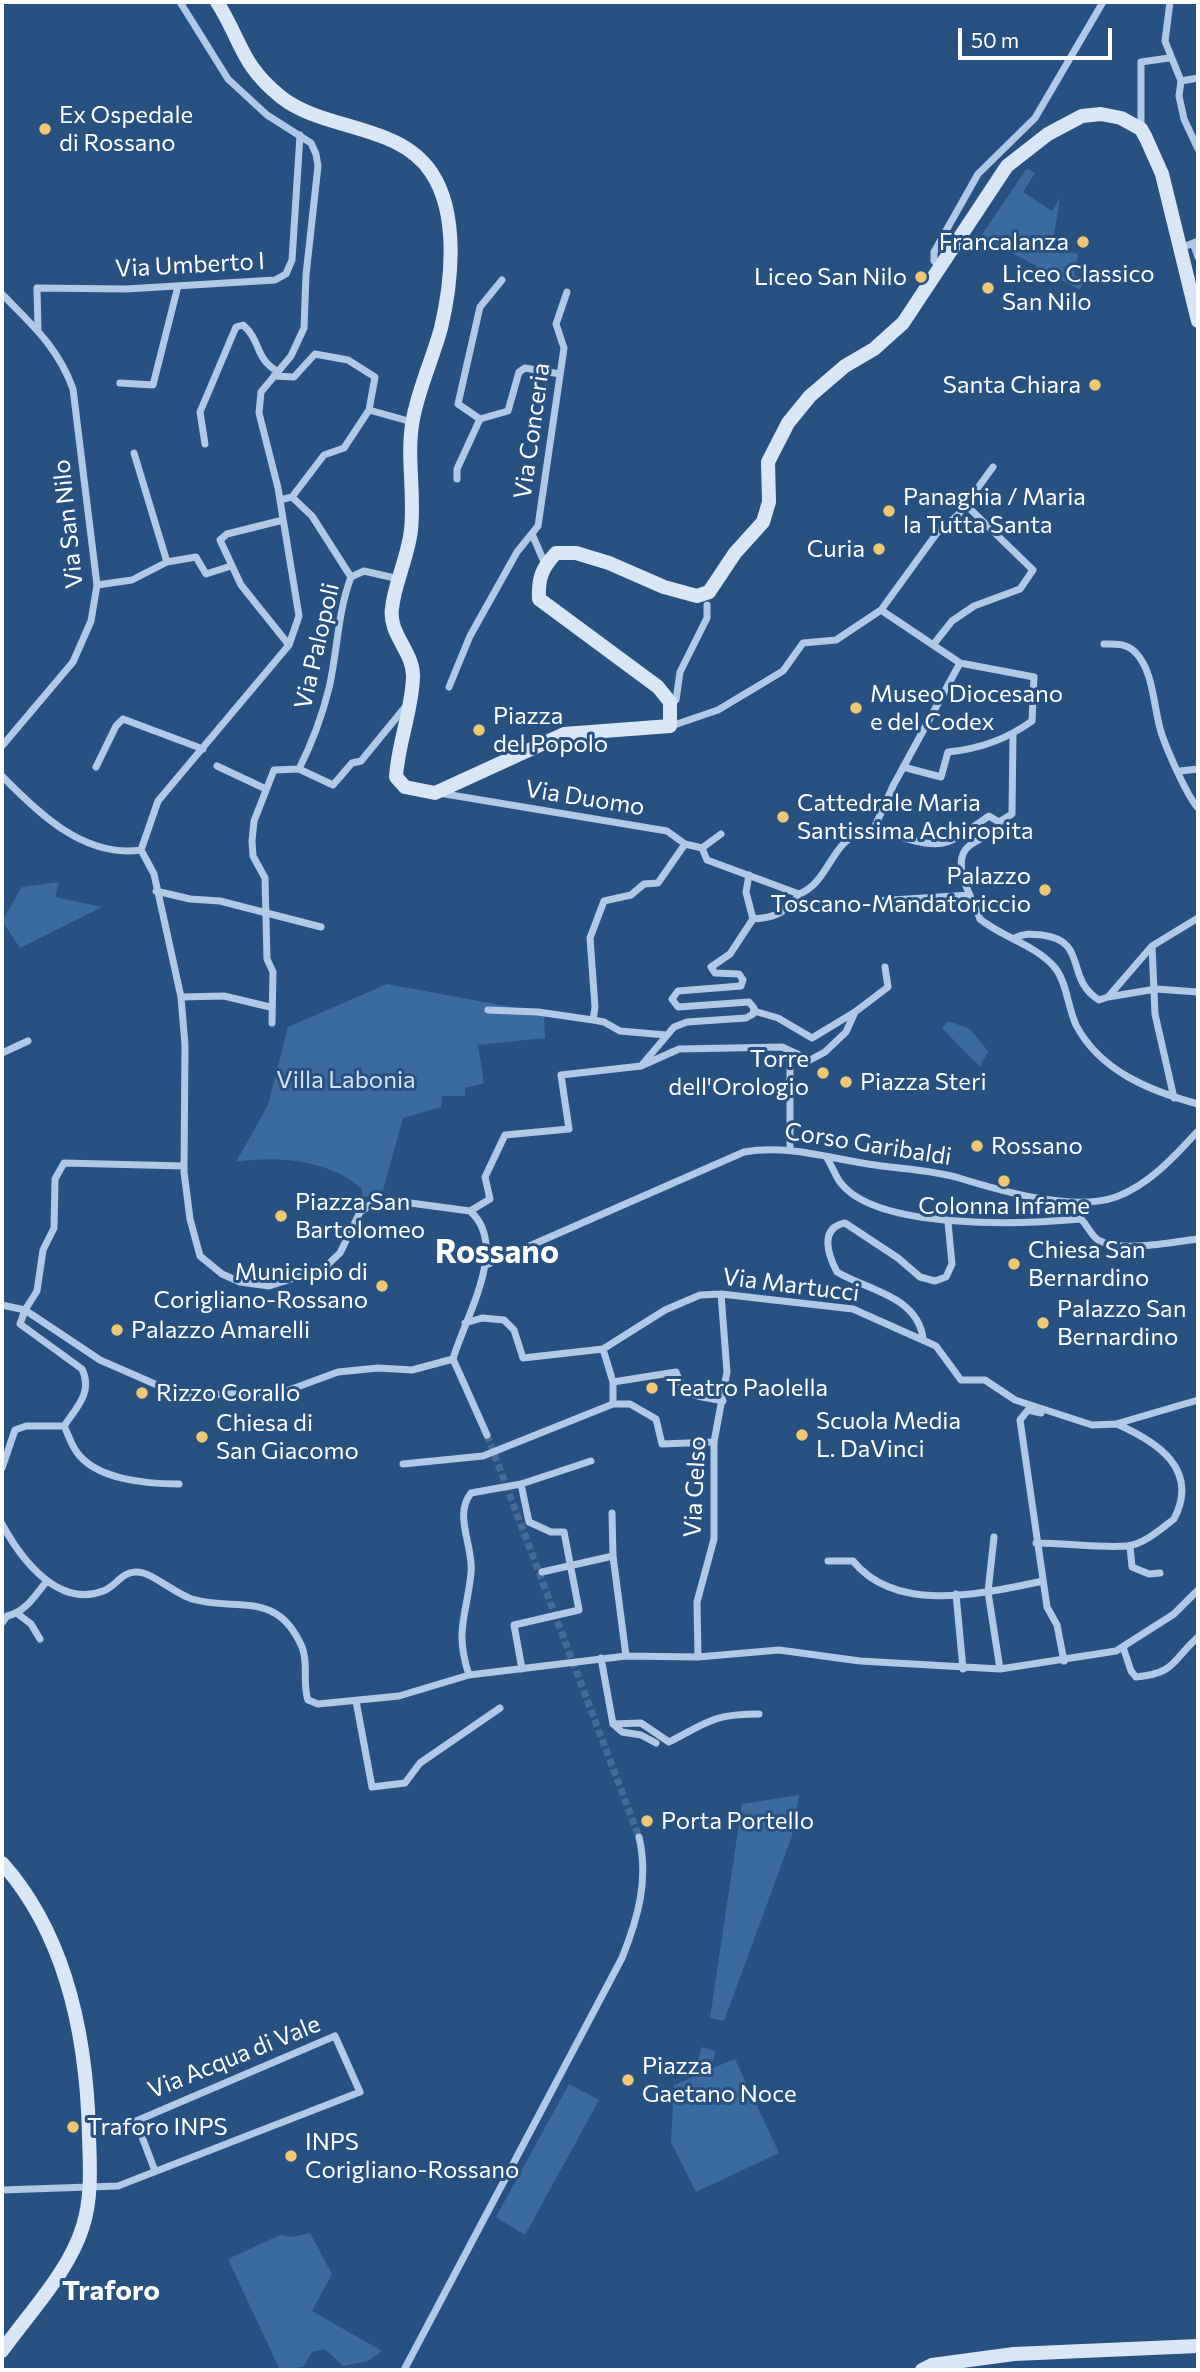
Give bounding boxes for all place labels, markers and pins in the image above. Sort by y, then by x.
place label: Ex Ospedale di Rossano [59,101,193,157]
marker: Ex Ospedale di Rossano [37,121,53,137]
place label: Francalanza [939,228,1069,256]
marker: Francalanza [1075,234,1091,250]
place label: Liceo Classico San Nilo [1002,260,1155,316]
place label: Liceo San Nilo [754,263,907,291]
marker: Liceo San Nilo [913,269,929,285]
marker: Liceo Classico San Nilo [980,280,996,296]
place label: Santa Chiara [943,371,1081,399]
marker: Santa Chiara [1087,377,1103,393]
place label: Panaghia / Maria la Tutta Santa [903,483,1086,539]
marker: Panaghia / Maria la Tutta Santa [881,503,897,519]
place label: Curia [807,535,865,563]
marker: Curia [871,541,887,557]
place label: Museo Diocesano e del Codex [870,680,1063,736]
marker: Museo Diocesano e del Codex [848,700,864,716]
place label: Piazza del Popolo [493,702,608,758]
marker: Piazza del Popolo [471,722,487,738]
place label: Cattedrale Maria Santissima Achiropita [797,789,1034,845]
marker: Cattedrale Maria Santissima Achiropita [775,809,791,825]
place label: Palazzo Toscano-Mandatoriccio [770,862,1031,918]
marker: Palazzo Toscano-Mandatoriccio [1037,882,1053,898]
place label: Torre dell'Orologio [668,1045,809,1101]
marker: Torre dell'Orologio [815,1065,831,1081]
place label: Piazza Steri [860,1068,987,1096]
marker: Piazza Steri [838,1074,854,1090]
place label: Rossano [991,1132,1083,1160]
marker: Rossano [969,1138,985,1154]
marker: Colonna Infame [996,1173,1012,1189]
place label: Piazza San Bartolomeo [295,1188,425,1244]
place label: Colonna Infame [918,1192,1090,1220]
marker: Piazza San Bartolomeo [273,1208,289,1224]
place label: Chiesa San Bernardino [1028,1236,1149,1292]
marker: Chiesa San Bernardino [1006,1256,1022,1272]
place label: Municipio di Corigliano-Rossano [154,1258,368,1314]
marker: Municipio di Corigliano-Rossano [374,1278,390,1294]
place label: Palazzo San Bernardino [1057,1295,1186,1351]
marker: Palazzo San Bernardino [1035,1315,1051,1331]
place label: Palazzo Amarelli [131,1316,310,1344]
marker: Palazzo Amarelli [109,1322,125,1338]
place label: Teatro Paolella [666,1374,828,1402]
place label: Rizzo Corallo [156,1379,300,1407]
marker: Teatro Paolella [644,1380,660,1396]
marker: Rizzo Corallo [134,1385,150,1401]
place label: Scuola Media L. DaVinci [816,1407,961,1463]
place label: Chiesa di San Giacomo [216,1409,359,1465]
marker: Scuola Media L. DaVinci [794,1427,810,1443]
marker: Chiesa di San Giacomo [194,1429,210,1445]
place label: Porta Portello [661,1807,814,1835]
marker: Porta Portello [639,1813,655,1829]
place label: Piazza Gaetano Noce [642,2052,797,2108]
marker: Piazza Gaetano Noce [620,2072,636,2088]
place label: Traforo INPS [87,2113,228,2141]
marker: Traforo INPS [65,2119,81,2135]
place label: INPS Corigliano-Rossano [305,2128,519,2184]
marker: INPS Corigliano-Rossano [283,2148,299,2164]

